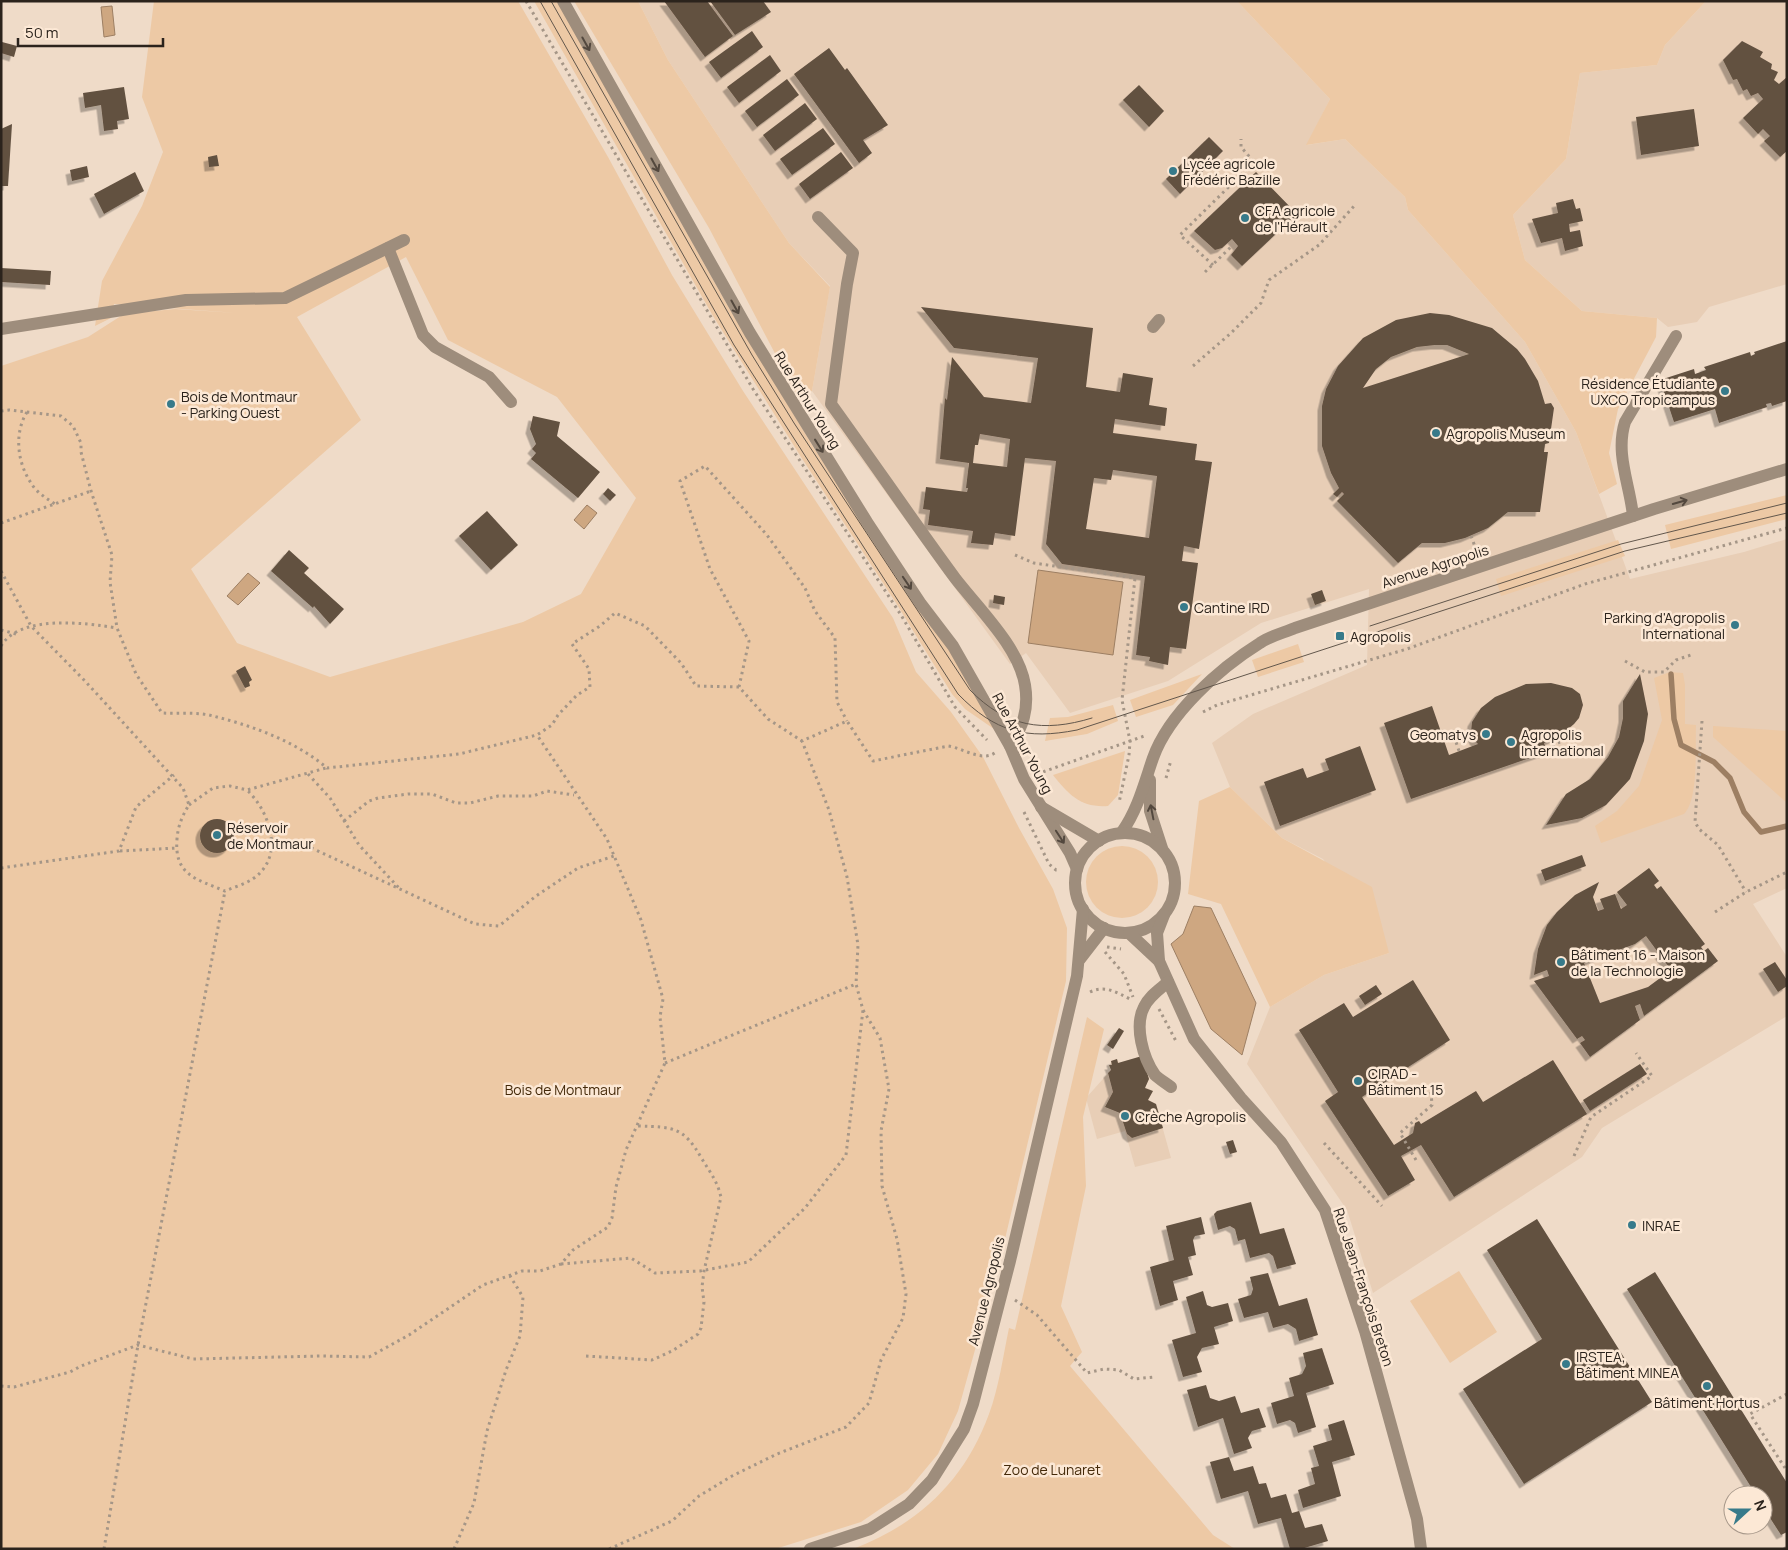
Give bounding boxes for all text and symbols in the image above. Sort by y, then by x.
scale bar [18,15,162,47]
text: 50 m [25,22,59,43]
one-way arrow [582,36,592,50]
place label: Lycée agricole Frédéric Bazille [1183,154,1280,189]
one-way arrow [650,158,660,173]
marker: Lycée agricole Frédéric Bazille [1167,165,1179,177]
place label: CFA agricole de l'Hérault [1255,201,1335,236]
marker: CFA agricole de l'Hérault [1239,212,1251,224]
one-way arrow [731,299,740,314]
street label: Rue Arthur Young [770,347,846,453]
place label: Résidence Étudiante UXCO Tropicampus [1581,374,1715,409]
marker: Résidence Étudiante UXCO Tropicampus [1719,385,1731,397]
place label: Bois de Montmaur - Parking Ouest [181,387,298,422]
marker: Bois de Montmaur - Parking Ouest [165,398,177,410]
place label: Agropolis Museum [1446,424,1566,443]
marker: Agropolis Museum [1430,427,1442,439]
one-way arrow [815,438,825,452]
one-way arrow [1671,496,1687,506]
street label: Avenue Agropolis [1379,540,1491,592]
one-way arrow [902,575,912,589]
place label: Cantine IRD [1194,598,1270,617]
marker: Cantine IRD [1178,601,1190,613]
place label: Parking d'Agropolis International [1604,608,1725,643]
marker: Parking d'Agropolis International [1729,619,1741,631]
place label: Agropolis [1350,627,1411,646]
marker: Agropolis [1334,630,1346,642]
street label: Rue Arthur Young [988,689,1058,797]
place label: Geomatys [1410,725,1476,744]
place label: Agropolis International [1521,725,1604,760]
marker: Geomatys [1480,728,1492,740]
marker: Agropolis International [1505,736,1517,748]
one-way arrow [1146,805,1156,821]
place label: Réservoir de Montmaur [227,818,313,853]
marker: Réservoir de Montmaur [211,829,223,841]
one-way arrow [1055,830,1065,844]
place label: Bâtiment 16 - Maison de la Technologie [1571,945,1705,980]
marker: Bâtiment 16 - Maison de la Technologie [1555,956,1567,968]
place label: CIRAD - Bâtiment 15 [1368,1064,1443,1099]
marker: CIRAD - Bâtiment 15 [1352,1075,1364,1087]
park label: Bois de Montmaur [505,1080,621,1099]
place label: Crèche Agropolis [1135,1107,1246,1126]
marker: Crèche Agropolis [1119,1110,1131,1122]
street label: Rue Jean-François Breton [1329,1205,1399,1369]
place label: INRAE [1642,1216,1681,1235]
marker: INRAE [1626,1219,1638,1231]
street label: Avenue Agropolis [963,1235,1009,1347]
place label: IRSTEA, Bâtiment MINEA [1576,1347,1679,1382]
marker: IRSTEA, Bâtiment MINEA [1560,1358,1572,1370]
marker: Bâtiment Hortus [1701,1380,1713,1392]
place label: Bâtiment Hortus [1654,1393,1760,1412]
park label: Zoo de Lunaret [1003,1460,1101,1479]
north arrow [1723,1485,1773,1535]
text: N [1750,1497,1771,1513]

